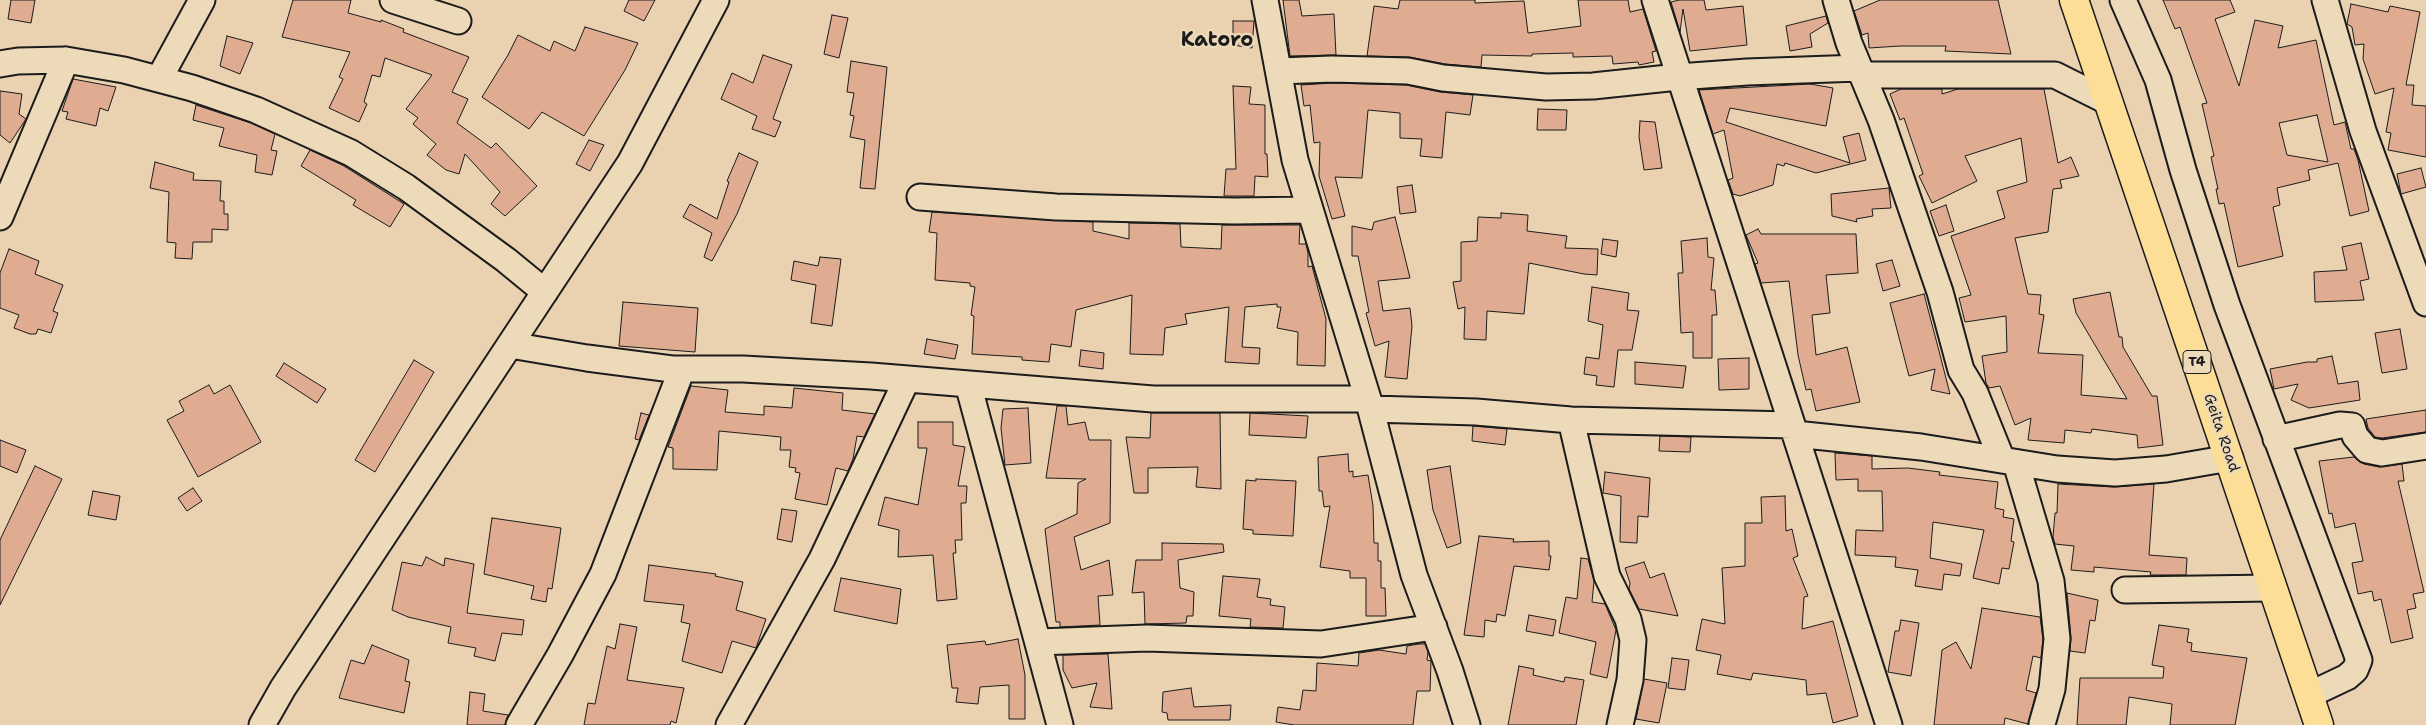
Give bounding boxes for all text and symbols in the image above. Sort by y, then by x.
district label: Katoro [1181,29,1253,53]
road number: T4 [2183,351,2211,374]
street label: Geita Road [2199,391,2243,475]

